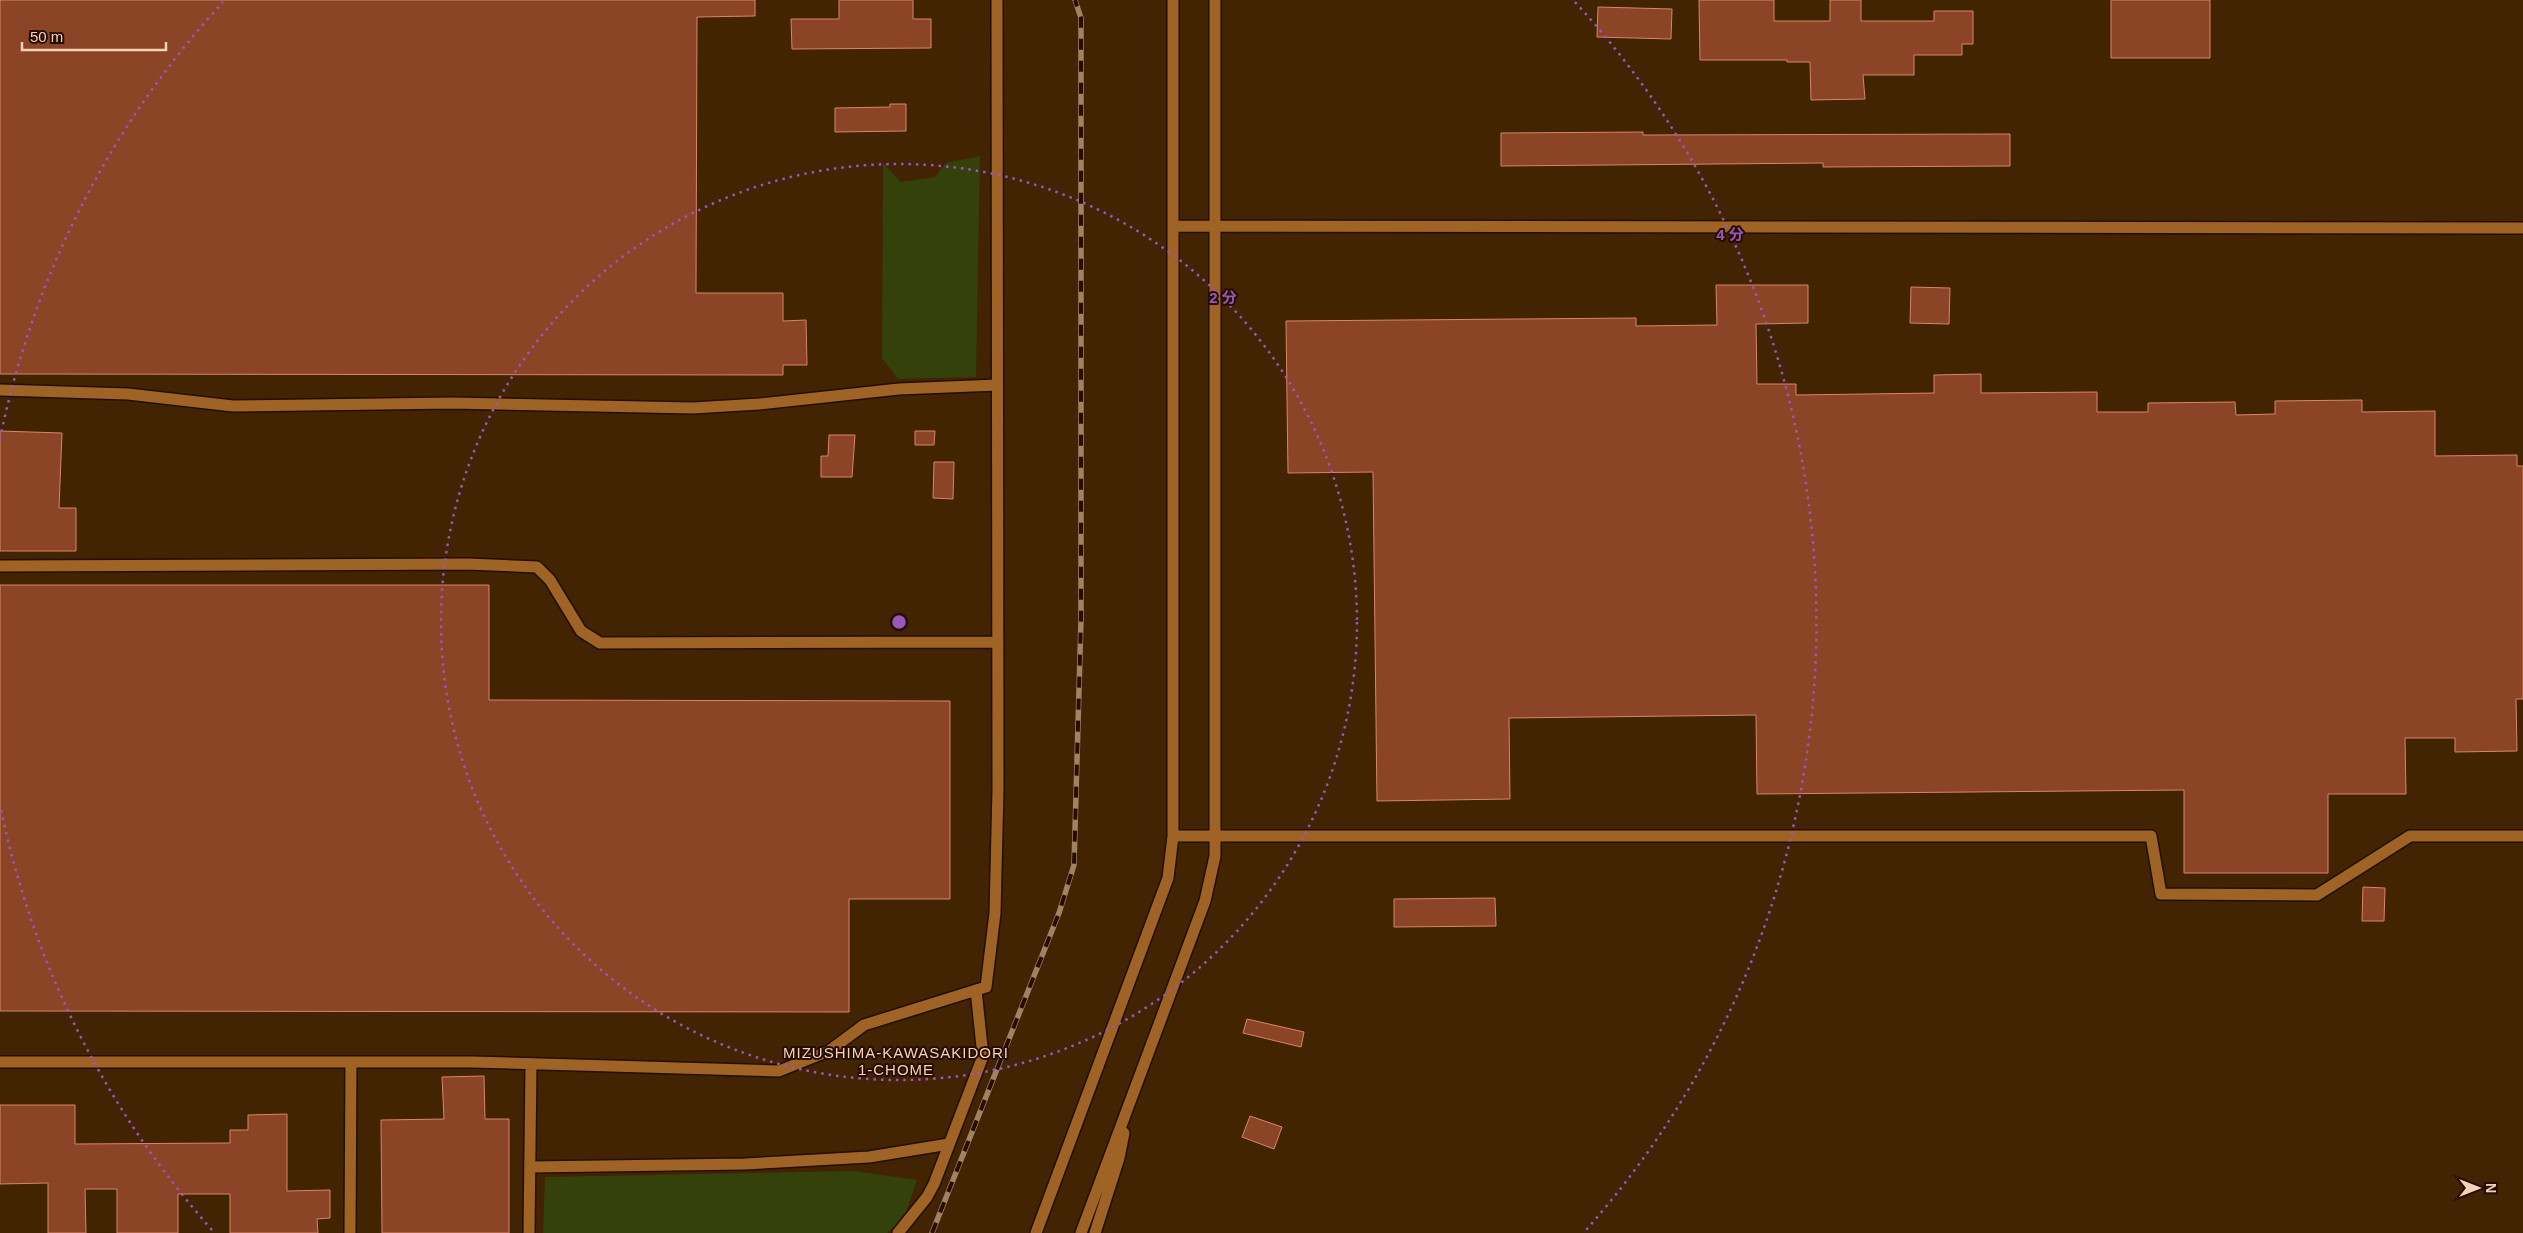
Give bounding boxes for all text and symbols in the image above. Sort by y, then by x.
scale bar [22,20,166,52]
text: 50 m [30,28,63,45]
text: 4 分 [1716,226,1744,243]
text: 2 分 [1209,289,1237,306]
centre of rings [890,613,908,631]
district label: MIZUSHIMA-KAWASAKIDORI 1-CHOME [783,1044,1009,1078]
north arrow [2453,1163,2503,1213]
text: N [2483,1183,2499,1193]

